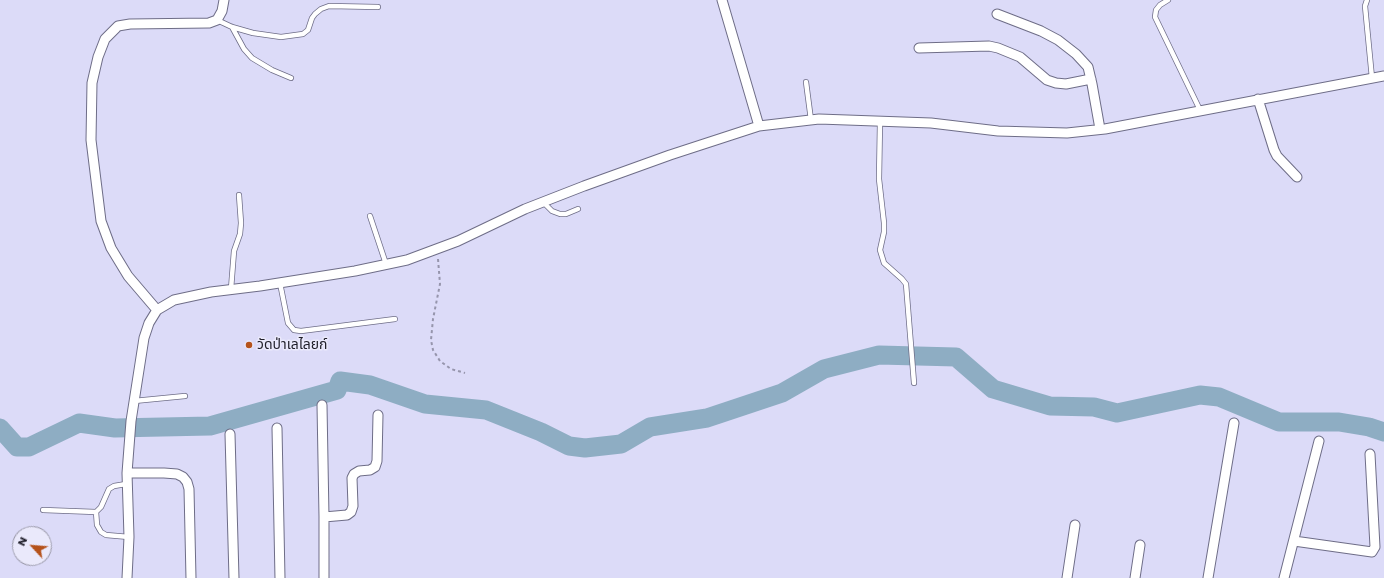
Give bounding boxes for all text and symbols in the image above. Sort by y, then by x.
place label: วัดป่าเลไลยก์ [257,337,327,353]
marker: วัดป่าเลไลยก์ [244,340,254,350]
north arrow [12,526,52,566]
text: N [13,534,31,548]

